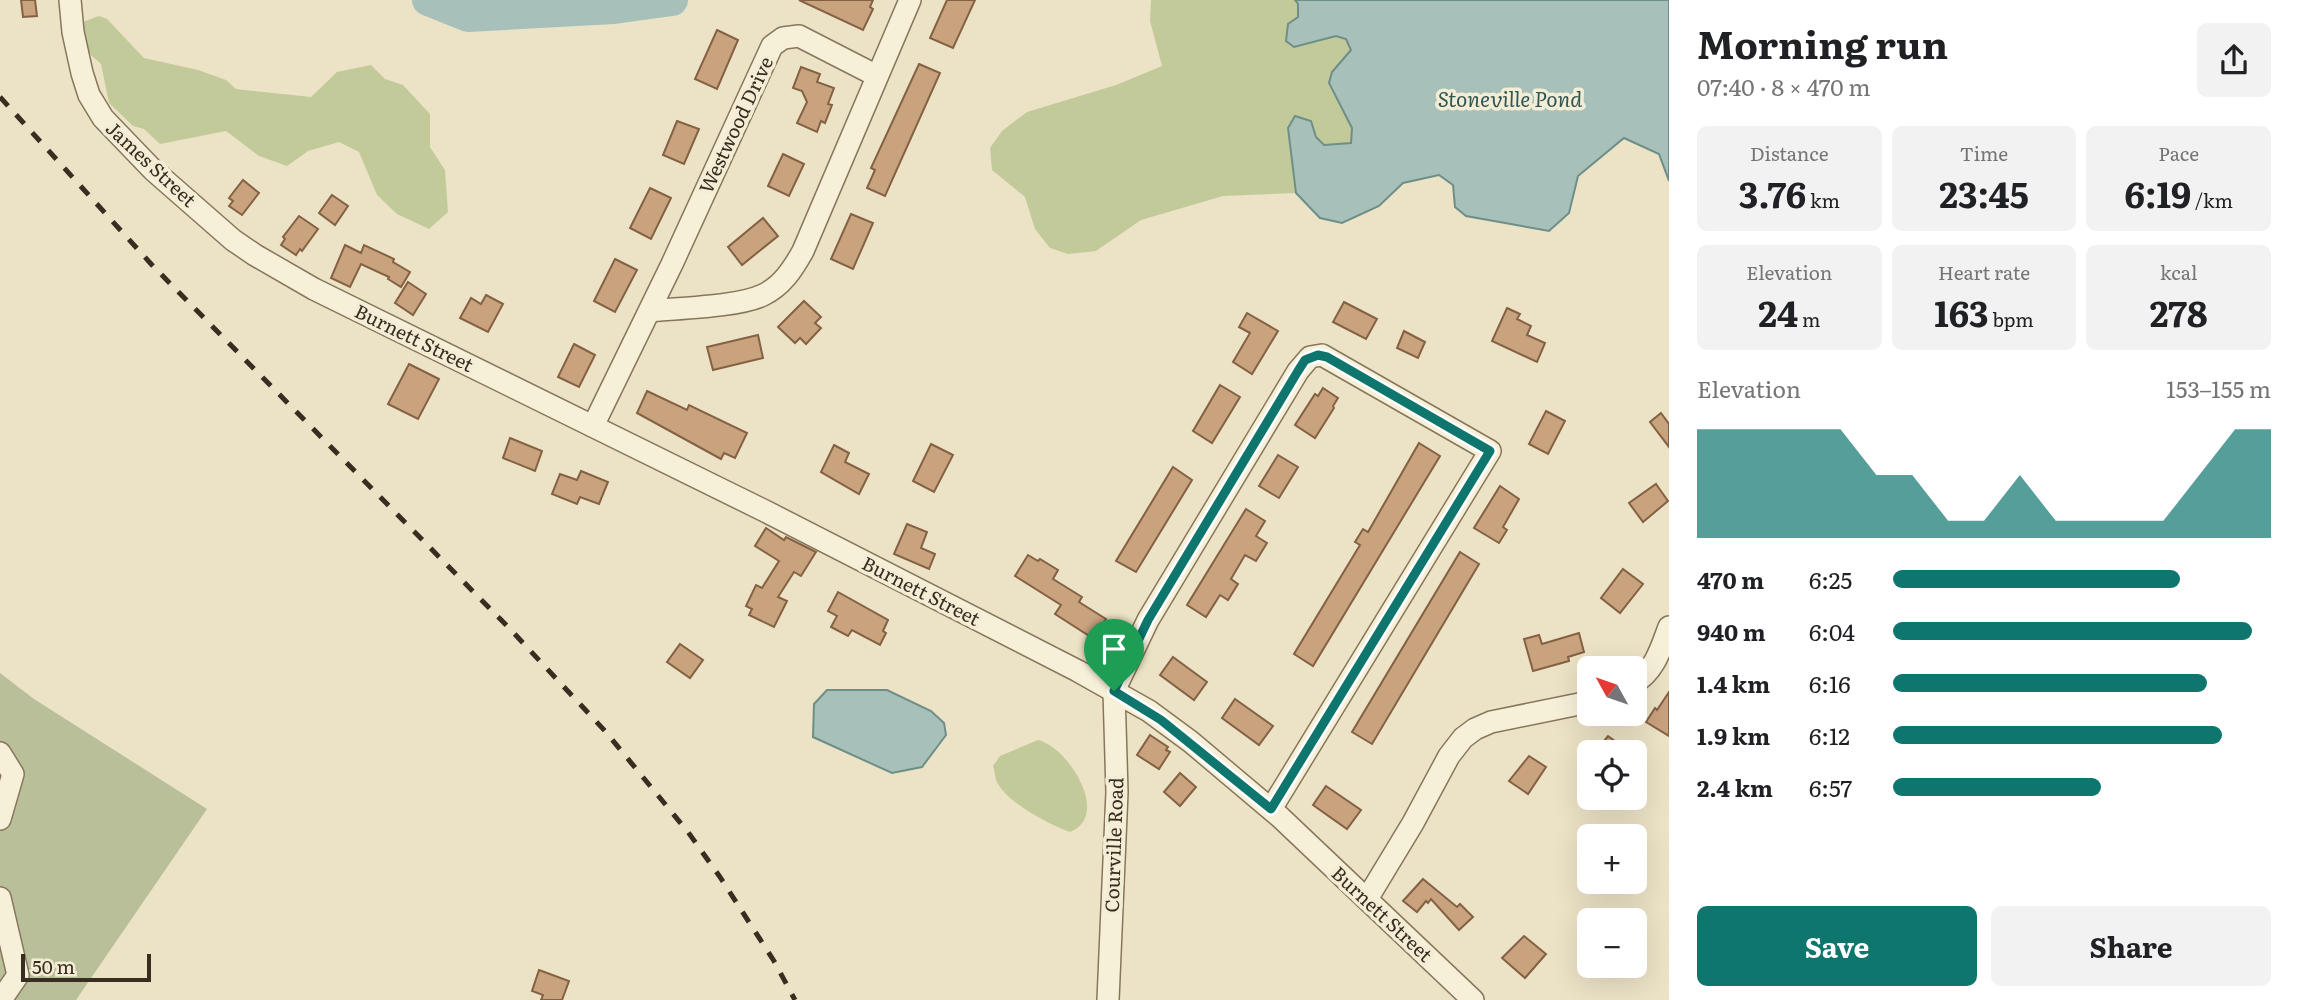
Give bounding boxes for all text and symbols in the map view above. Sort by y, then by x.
text: Morning run [1697,14,1948,71]
button: share [2197,23,2271,97]
street label: Westwood Drive [691,51,779,198]
text: 07:40 · 8 × 470 m [1697,69,1871,103]
water label: Stoneville Pond [1438,82,1582,113]
street label: James Street [100,114,203,213]
text: Distance [1750,139,1829,167]
text: Time [1960,139,2008,167]
text: Pace [2158,139,2199,167]
text: 3.76 [1739,167,1806,219]
text: 23:45 [1939,167,2029,219]
text: 6:19 [2124,167,2191,219]
text: km [1806,186,1840,214]
text: /km [2191,186,2233,214]
text: Elevation [1746,258,1832,286]
text: Heart rate [1938,258,2030,286]
text: kcal [2160,258,2197,286]
text: 24 [1758,286,1798,338]
text: 163 [1934,286,1989,338]
text: 278 [2150,286,2208,338]
street label: Burnett Street [350,296,479,378]
text: m [1798,305,1820,333]
text: bpm [1989,305,2034,333]
text: Elevation [1697,371,1801,405]
text: 153–155 m [2166,371,2271,405]
street label: Burnett Street [858,548,986,632]
text: 470 m [1697,562,1764,596]
text: 6:25 [1809,562,1852,596]
text: 940 m [1697,614,1766,648]
text: 6:04 [1809,614,1855,648]
pin [1084,619,1144,691]
icon: arrive [1095,630,1133,668]
north arrow [1577,656,1647,726]
map controls [1577,656,1647,978]
text: 1.4 km [1697,666,1770,700]
text: 6:16 [1809,666,1851,700]
text: 1.9 km [1697,718,1770,752]
text: 6:12 [1809,718,1850,752]
button: locate [1577,740,1647,810]
text: 2.4 km [1697,770,1773,804]
text: 6:57 [1809,770,1852,804]
street label: Courville Road [1097,777,1129,913]
button: + [1577,824,1647,894]
street label: Burnett Street [1326,859,1440,968]
button: Save [1697,906,1977,986]
button: Share [1991,906,2271,986]
button: − [1577,908,1647,978]
scale bar [21,951,150,983]
text: 50 m [32,952,75,980]

